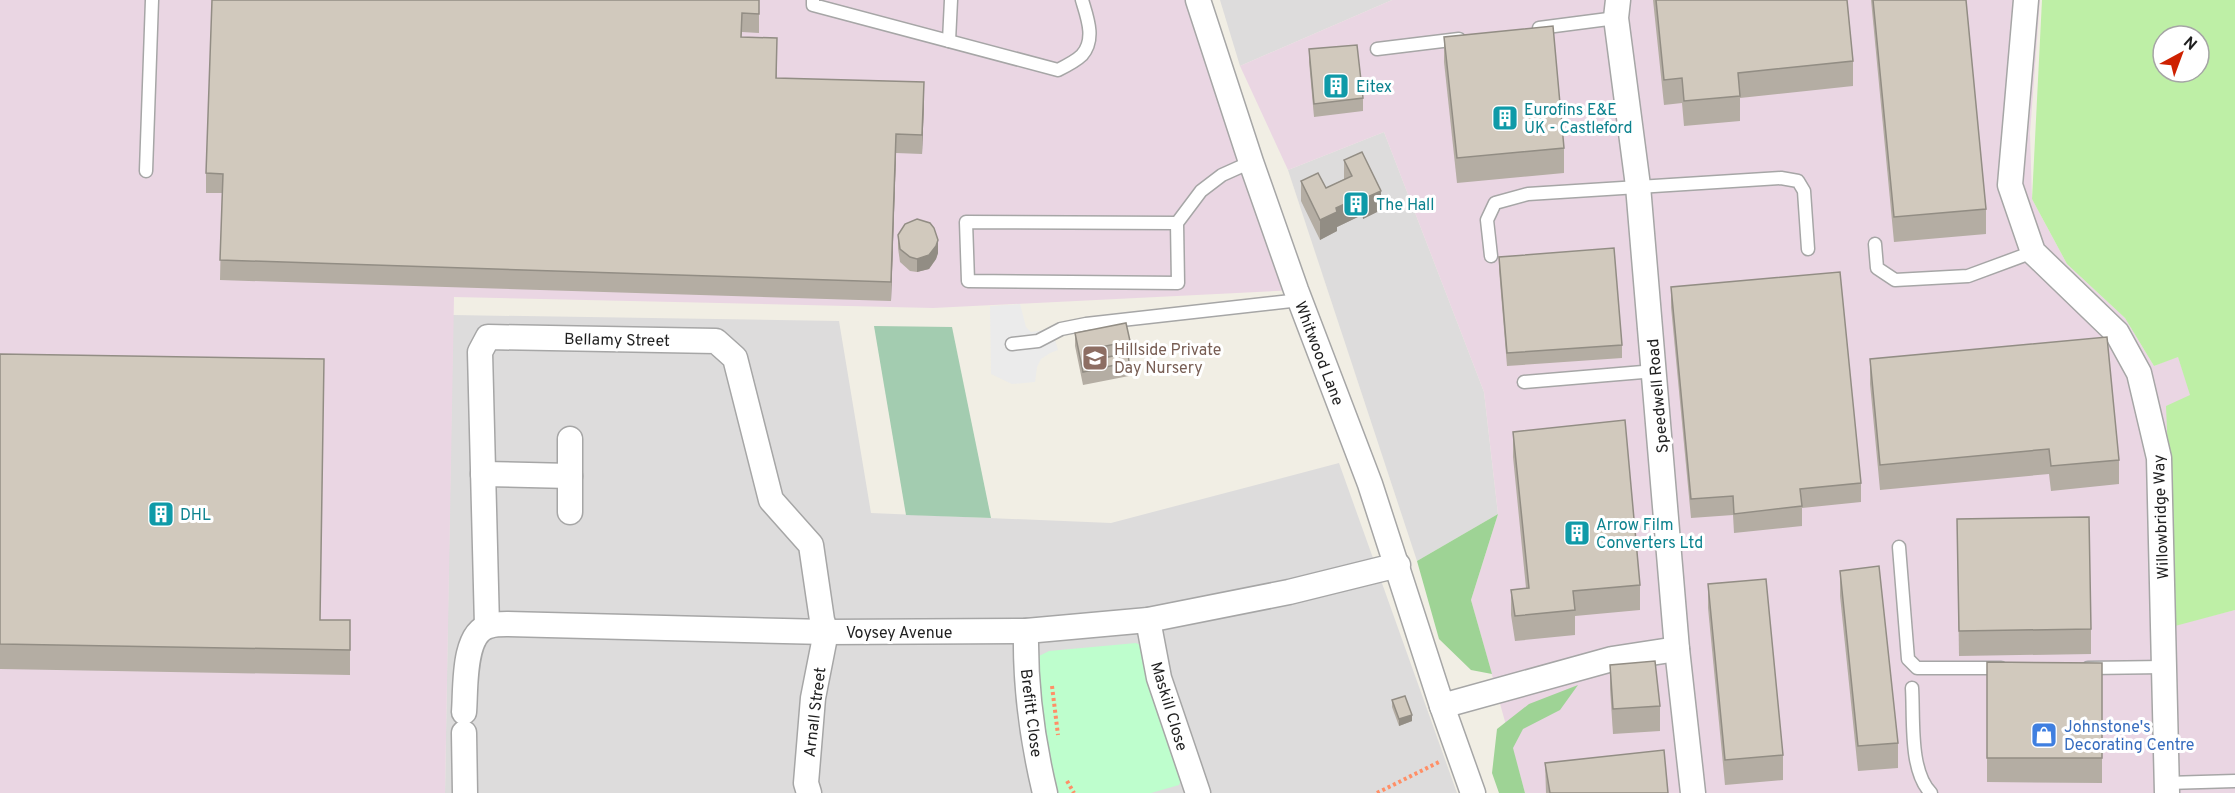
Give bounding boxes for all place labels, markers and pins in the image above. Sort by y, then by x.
building icon: Eitex [1321,71,1351,101]
place label: Eitex [1356,78,1392,98]
place label: Eurofins E&E UK - Castleford [1524,101,1632,139]
building icon: Eurofins E&E UK - Castleford [1490,103,1520,133]
building icon: The Hall [1341,189,1371,219]
place label: The Hall [1376,196,1434,216]
place label: Hillside Private Day Nursery [1114,341,1221,379]
school or university icon: Hillside Private Day Nursery [1080,343,1110,373]
building icon: DHL [146,499,176,529]
place label: DHL [180,506,211,526]
place label: Arrow Film Converters Ltd [1596,516,1703,554]
building icon: Arrow Film Converters Ltd [1562,518,1592,548]
place label: Johnstone's Decorating Centre [2064,718,2194,756]
shop icon: Johnstone's Decorating Centre [2029,720,2059,750]

